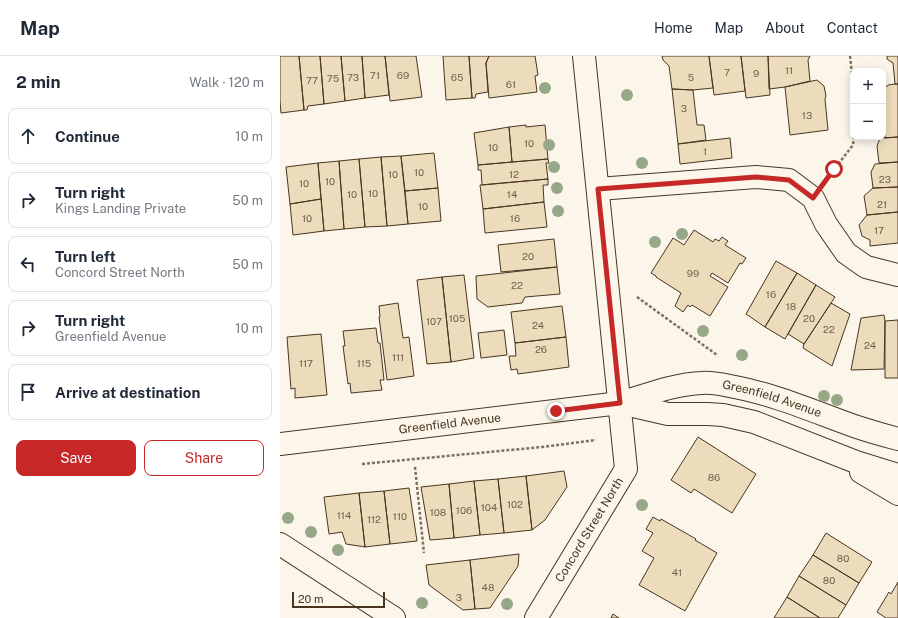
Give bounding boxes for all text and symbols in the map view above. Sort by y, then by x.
text: Map [20,17,60,39]
text: Home [654,20,693,36]
text: Map [715,20,743,36]
text: About [765,20,805,36]
text: Contact [827,20,878,36]
house number: 11 [785,64,793,76]
house number: 7 [724,66,730,78]
house number: 9 [753,67,759,79]
map controls [850,68,886,140]
button: + [850,68,886,104]
house number: 71 [370,69,380,81]
house number: 69 [397,69,409,81]
house number: 73 [347,71,359,83]
house number: 65 [451,71,463,83]
house number: 5 [688,71,694,83]
text: 2 min [16,72,61,92]
house number: 75 [327,72,339,84]
house number: 77 [306,74,318,86]
text: Walk · 120 m [189,75,264,90]
house number: 61 [506,78,516,90]
house number: 3 [681,102,687,114]
button: − [850,104,886,140]
house number: 13 [802,109,812,121]
icon: ahead [17,125,39,147]
text: Continue [55,128,120,145]
text: 10 m [235,129,263,144]
house number: 10 [524,137,534,149]
house number: 10 [488,141,498,153]
house number: 1 [703,145,707,157]
route start [825,160,843,178]
house number: 10 [414,166,424,178]
house number: 10 [388,168,398,180]
house number: 12 [509,168,519,180]
house number: 23 [879,173,891,185]
house number: 10 [325,175,335,187]
house number: 10 [299,177,309,189]
text: Turn right [55,184,125,201]
house number: 10 [368,187,378,199]
house number: 10 [347,188,357,200]
house number: 14 [507,188,517,200]
icon: right [17,189,39,211]
text: 50 m [232,193,263,208]
house number: 21 [877,198,887,210]
house number: 10 [418,200,428,212]
text: Kings Landing Private [55,201,186,216]
house number: 10 [302,212,312,224]
house number: 16 [510,212,520,224]
house number: 17 [874,224,884,236]
text: Turn left [55,248,116,265]
house number: 20 [522,250,534,262]
icon: left [17,253,39,275]
text: 50 m [232,257,263,272]
text: Concord Street North [55,265,185,280]
house number: 99 [687,267,699,279]
house number: 22 [511,279,523,291]
house number: 16 [766,288,776,300]
house number: 18 [786,300,796,312]
text: Turn right [55,312,125,329]
house number: 105 [449,312,465,324]
house number: 20 [803,312,815,324]
house number: 107 [426,315,442,327]
icon: right [17,317,39,339]
house number: 24 [532,319,544,331]
text: 10 m [235,321,263,336]
house number: 22 [823,323,835,335]
text: Greenfield Avenue [55,329,166,344]
house number: 24 [864,339,876,351]
house number: 26 [535,343,547,355]
house number: 111 [392,351,404,363]
house number: 117 [299,357,313,369]
house number: 115 [357,357,371,369]
street label: Greenfield Avenue [721,378,824,420]
icon: arrive [17,381,39,403]
text: Arrive at destination [55,384,200,401]
route end [547,402,565,420]
street label: Greenfield Avenue [398,410,502,437]
button: Save [16,440,136,476]
button: Share [144,440,264,476]
house number: 86 [708,471,720,483]
street label: Concord Street North [552,475,626,585]
house number: 102 [507,498,523,510]
house number: 104 [481,501,497,513]
house number: 106 [456,504,472,516]
house number: 108 [430,506,446,518]
house number: 114 [337,509,351,521]
house number: 110 [393,510,407,522]
house number: 112 [367,513,381,525]
house number: 80 [837,552,849,564]
house number: 41 [672,566,682,578]
house number: 80 [823,574,835,586]
house number: 48 [482,581,494,593]
scale bar [292,590,385,609]
house number: 3 [456,591,462,603]
text: 20 m [298,593,323,605]

